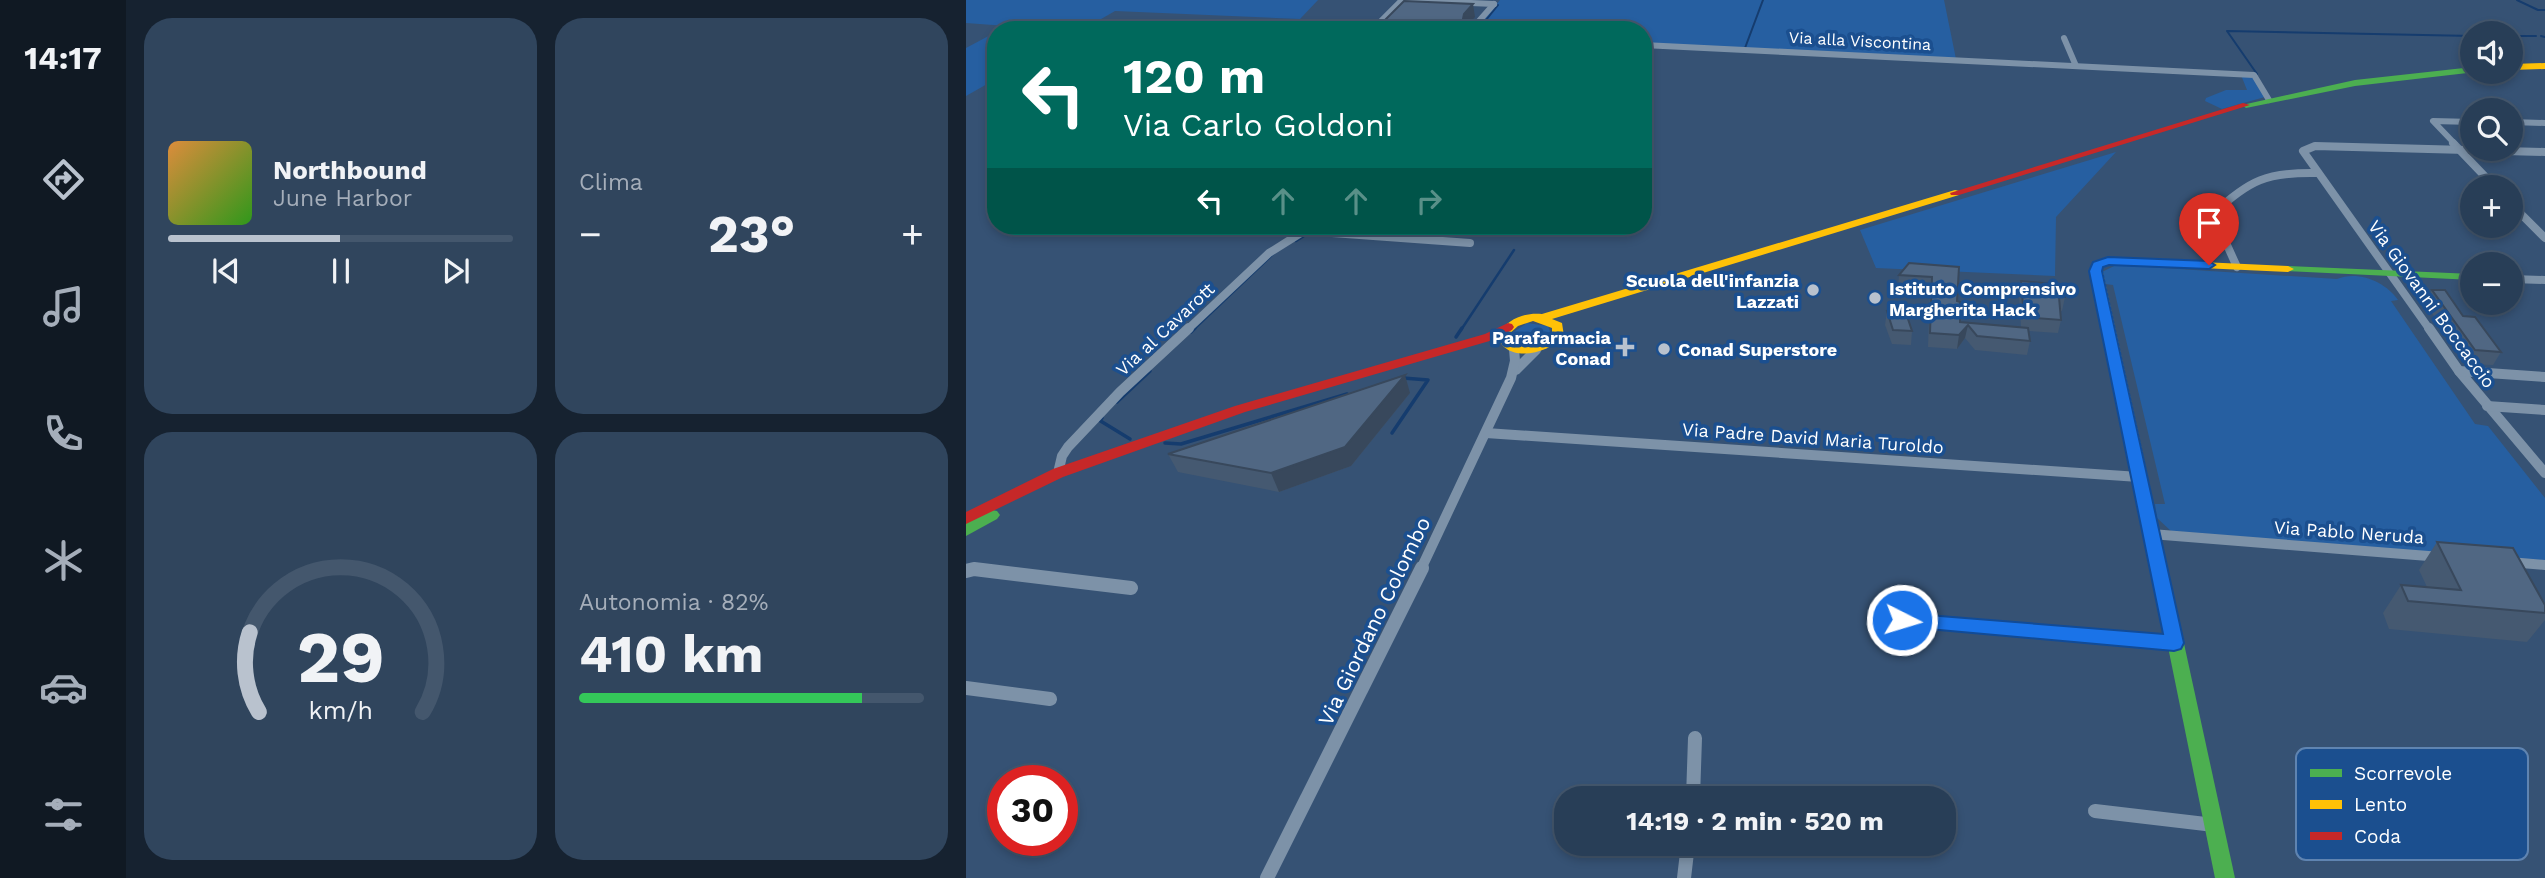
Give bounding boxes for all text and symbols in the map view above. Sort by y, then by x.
map controls [2460,21,2523,315]
button: sound [2460,21,2523,84]
street label: Via alla Viscontina [1788,28,1932,54]
text: 14:17 [24,39,102,77]
text: 120 m [1123,47,1265,105]
icon: left [1008,49,1099,140]
button: search [2460,98,2523,161]
text: Via Carlo Goldoni [1123,106,1393,144]
icon: directions [39,155,88,204]
text: Northbound [273,155,427,185]
text: Clima [579,169,643,196]
button: + [2460,175,2523,238]
icon: left [1191,182,1229,220]
icon: ahead [1264,182,1302,220]
icon: ahead [1337,182,1375,220]
icon: right [1410,182,1448,220]
text: June Harbor [273,185,412,212]
pin [2179,193,2239,265]
text: 23° [708,204,795,265]
icon: arrive [2190,204,2228,242]
text: − [579,212,602,256]
text: + [901,212,924,256]
street label: Via Giovanni Boccaccio [2364,216,2500,392]
icon: previous [207,252,245,290]
icon: pause [322,252,360,290]
icon: next [437,252,475,290]
button: − [2460,252,2523,315]
place label: Scuola dell'infanzia Lazzati [1626,270,1800,312]
street label: Via al Cavarott [1111,278,1219,380]
place label: Istituto Comprensivo Margherita Hack [1889,278,2076,320]
icon: music [39,282,88,331]
marker: Scuola dell'infanzia Lazzati [1805,282,1821,298]
marker: Istituto Comprensivo Margherita Hack [1867,290,1883,306]
place label: Parafarmacia Conad [1492,327,1612,369]
marker: Parafarmacia Conad [1617,339,1633,355]
place label: Conad Superstore [1678,339,1837,360]
marker: Conad Superstore [1656,341,1672,357]
icon: phone [39,409,88,458]
street label: Via Padre David Maria Turoldo [1682,418,1944,458]
street label: Via Giordano Colombo [1313,513,1435,729]
street label: Via Pablo Neruda [2273,516,2425,548]
icon: climate [39,536,88,585]
position arrow [1865,583,1939,657]
text: Autonomia · 82% [579,589,768,616]
text: 29 [296,614,385,700]
text: 410 km [579,624,763,685]
icon: car [39,663,88,712]
text: km/h [308,696,373,725]
legend [2296,748,2528,860]
text: Scorrevole [2354,762,2452,785]
speed limit sign: 30 [987,765,1078,856]
icon: filters [39,790,88,839]
text: Lento [2354,793,2407,816]
text: 14:19 · 2 min · 520 m [1626,806,1884,836]
text: Coda [2354,825,2401,848]

